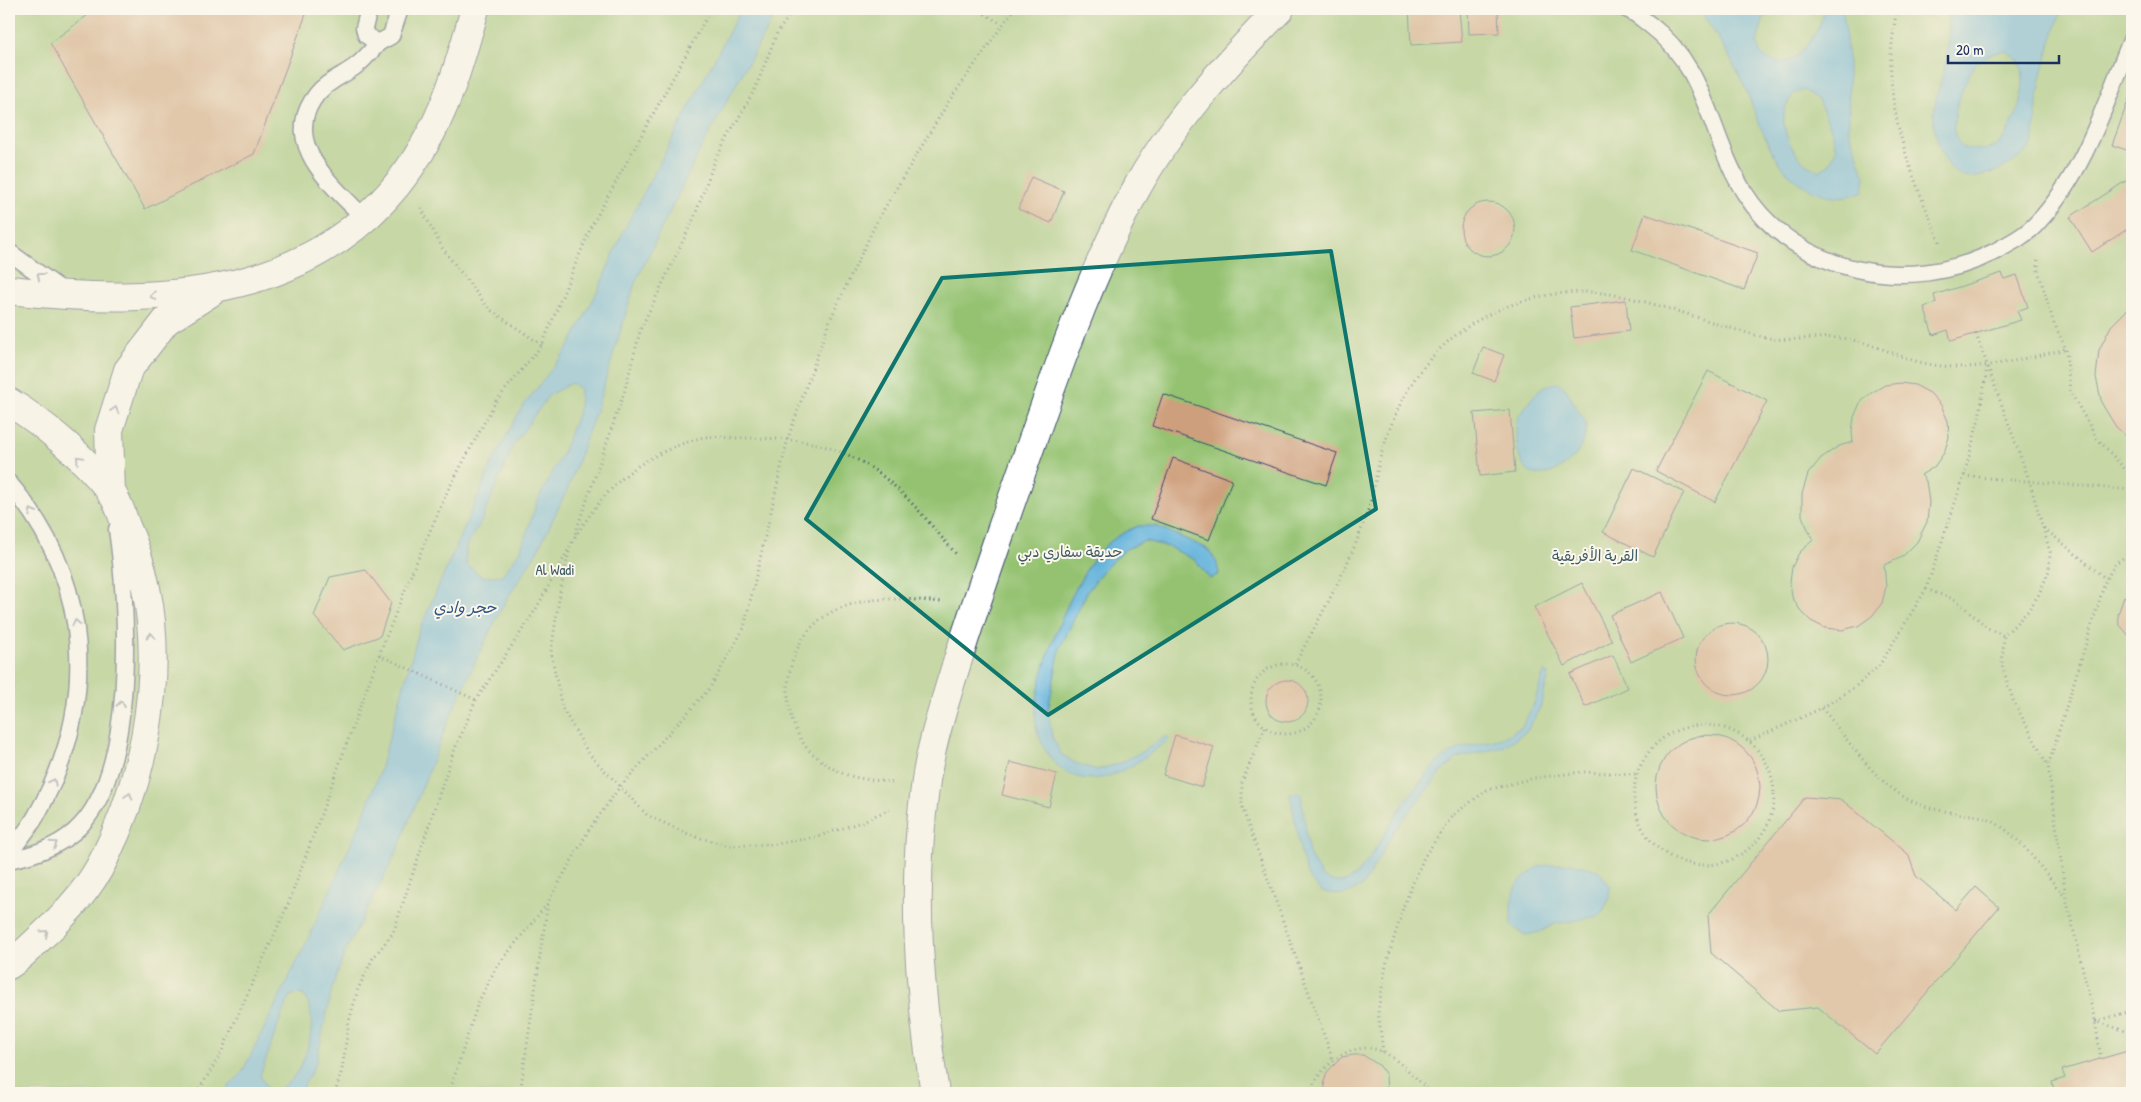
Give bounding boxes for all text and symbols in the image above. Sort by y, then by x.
scale bar [1948,32,2060,64]
text: 20 m [1956,39,1983,60]
one-way arrow [37,273,46,281]
one-way arrow [149,290,157,301]
one-way arrow [109,406,119,415]
one-way arrow [76,455,85,464]
one-way arrow [28,509,38,518]
park label: حديقة سفاري دبي [1017,541,1123,565]
park label: القرية الأفريقية [1552,545,1638,566]
park label: Al Wadi [535,559,575,580]
water label: حجر وادي [434,596,498,619]
one-way arrow [72,619,82,628]
one-way arrow [146,632,156,640]
one-way arrow [116,700,126,709]
one-way arrow [46,778,57,787]
one-way arrow [124,793,134,801]
one-way arrow [49,841,58,851]
one-way arrow [40,930,49,939]

